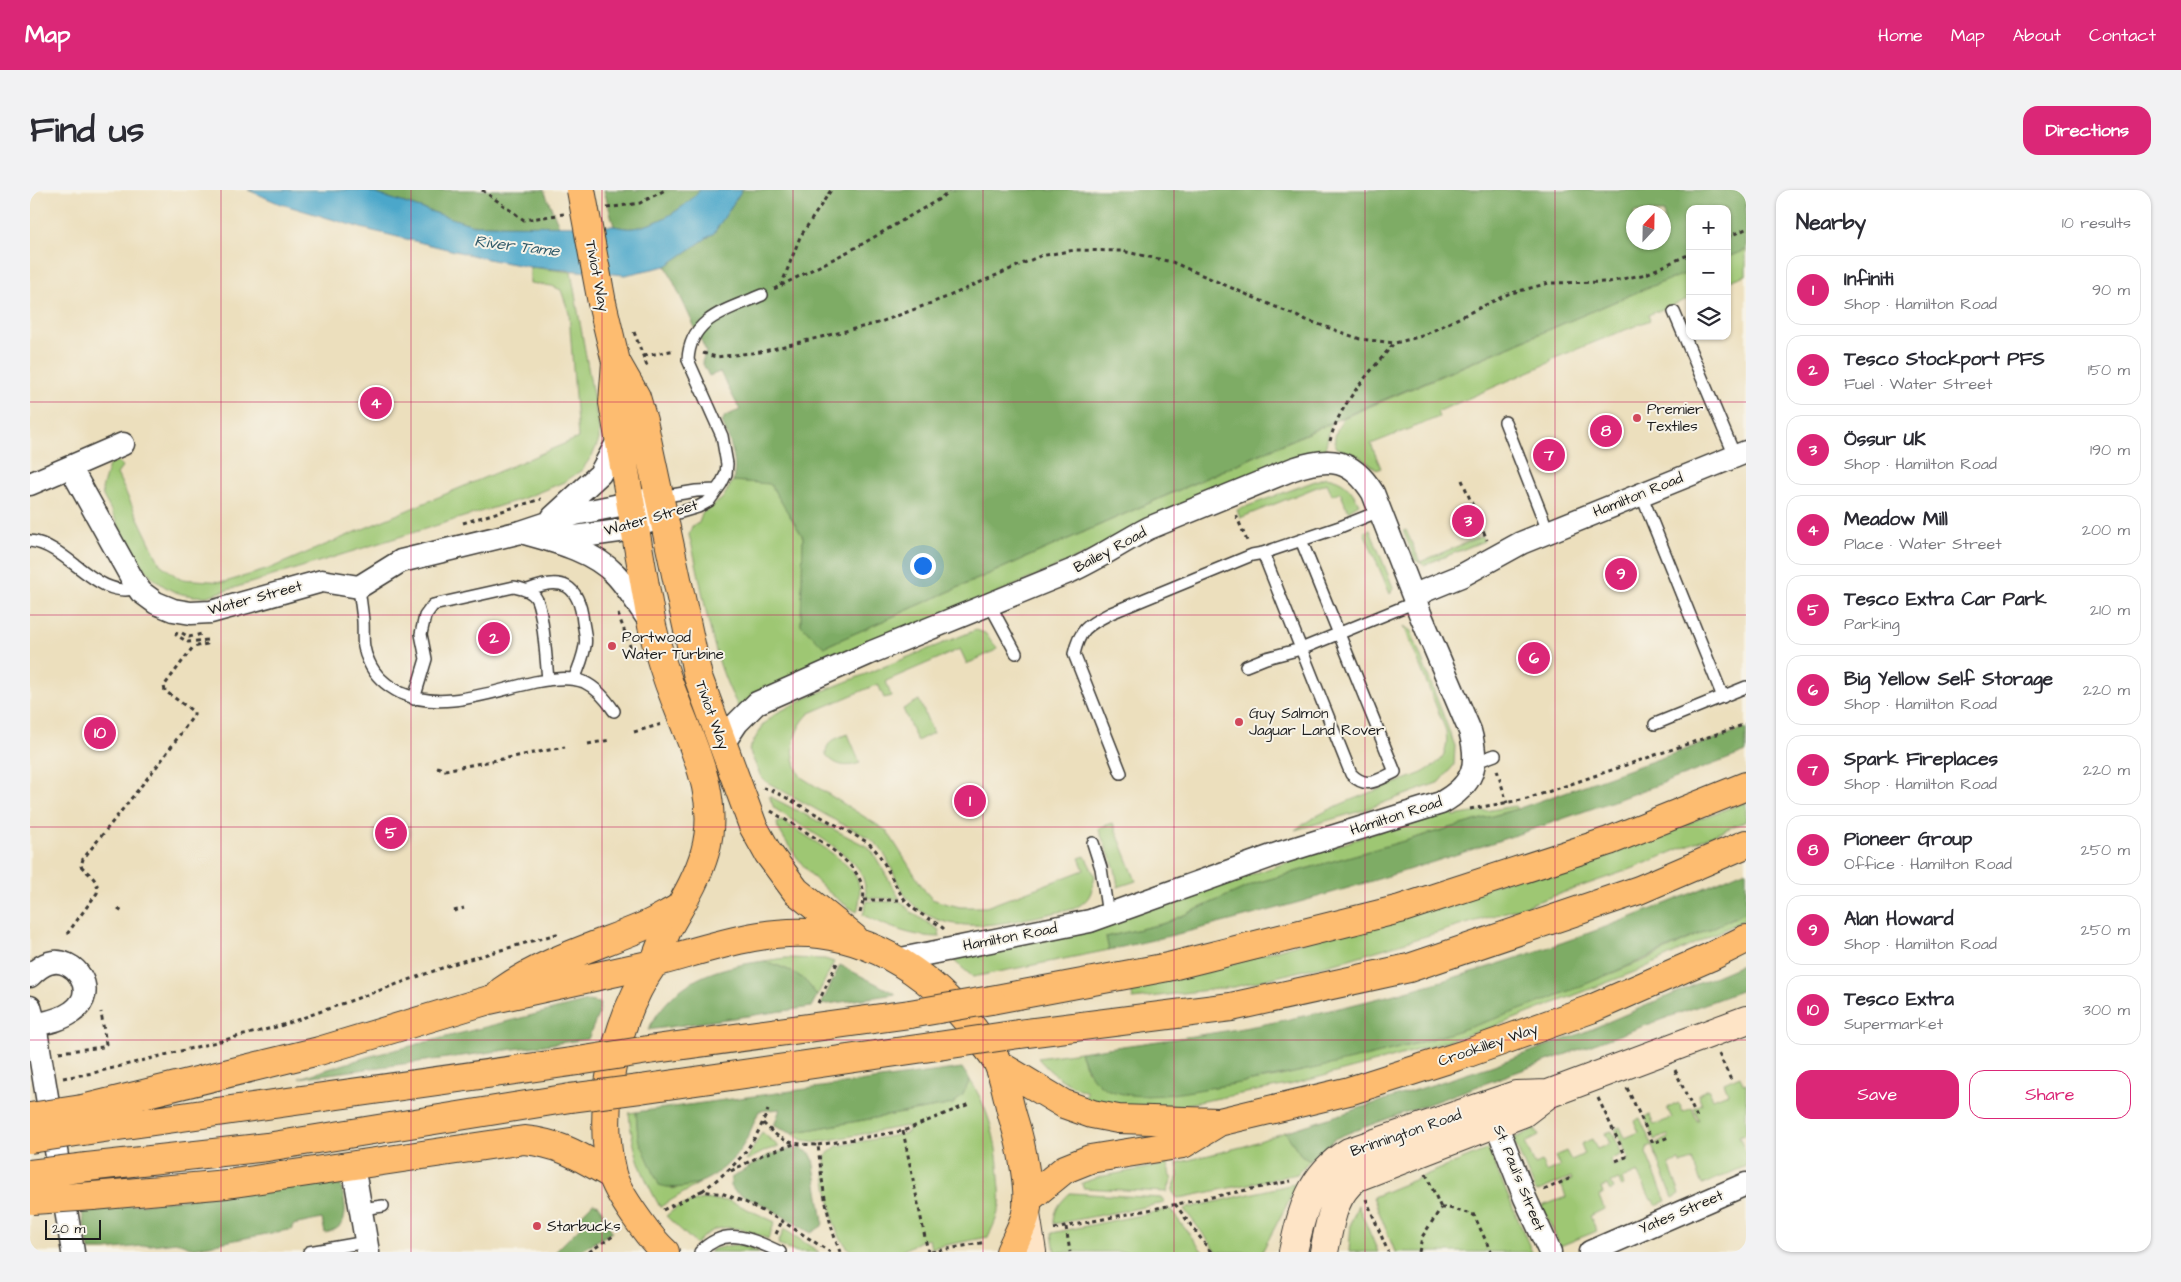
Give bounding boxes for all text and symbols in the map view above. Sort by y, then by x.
text: Map [25,18,70,52]
text: Home [1878,23,1923,48]
text: Map [1951,23,1985,48]
text: About [2013,23,2061,48]
text: Contact [2089,23,2156,48]
text: Find us [30,106,144,155]
button: Directions [2023,106,2151,155]
north arrow [1626,205,1671,250]
map controls [1686,205,1731,340]
button: + [1686,205,1731,250]
text: Nearby [1796,208,1866,237]
text: 10 results [2062,212,2131,234]
water label: River Tame [473,230,562,262]
street label: Tiviot Way [579,239,614,314]
button: − [1686,250,1731,295]
text: Infiniti [1844,266,1893,293]
text: 1 [1812,279,1814,301]
text: 90 m [2092,279,2130,301]
text: Shop · Hamilton Road [1844,293,1997,315]
button: layers [1686,295,1731,340]
text: Tesco Stockport PFS [1844,346,2045,373]
text: 2 [1808,359,1818,381]
text: 150 m [2088,359,2130,381]
text: Fuel · Water Street [1844,373,1992,395]
pin: 4 [360,384,392,422]
place label: Premier Textiles [1647,399,1703,437]
pin: 8 [1590,412,1622,450]
marker: Premier Textiles [1631,412,1643,424]
text: Össur UK [1844,426,1926,453]
pin: 7 [1533,436,1565,474]
text: 3 [1809,439,1817,461]
text: 190 m [2090,439,2130,461]
text: Shop · Hamilton Road [1844,453,1997,475]
street label: Hamilton Road [1590,467,1686,523]
street label: Water Street [602,495,700,541]
pin: 3 [1452,502,1484,540]
text: Meadow Mill [1844,506,1948,533]
text: 4 [1808,519,1818,541]
text: 200 m [2082,519,2130,541]
street label: Bailey Road [1070,522,1151,579]
text: Place · Water Street [1844,533,2002,555]
your location [910,553,936,579]
pin: 9 [1605,555,1637,593]
street label: Water Street [206,575,304,621]
text: Tesco Extra Car Park [1844,586,2047,613]
text: 5 [1807,599,1819,621]
text: 210 m [2090,599,2130,621]
text: Parking [1844,613,1900,635]
pin: 2 [478,619,510,657]
place label: Portwood Water Turbine [622,627,724,665]
pin: 6 [1518,639,1550,677]
marker: Portwood Water Turbine [606,640,618,652]
text: Big Yellow Self Storage [1844,666,2053,693]
street label: Tiviot Way [689,678,734,753]
text: 6 [1808,679,1818,701]
text: 220 m [2083,679,2130,701]
text: Shop · Hamilton Road [1844,693,1997,715]
place label: Guy Salmon Jaguar Land Rover [1249,703,1384,742]
pin: 10 [84,714,116,752]
marker: Guy Salmon Jaguar Land Rover [1233,716,1245,728]
text: Spark Fireplaces [1844,746,1998,773]
text: 7 [1808,759,1818,781]
text: 220 m [2083,759,2130,781]
text: Shop · Hamilton Road [1844,773,1997,795]
pin: 1 [954,782,986,820]
street label: Hamilton Road [1347,791,1445,841]
pin: 5 [375,814,407,852]
text: Pioneer Group [1844,826,1972,853]
text: 8 [1808,839,1818,861]
text: 250 m [2081,839,2130,861]
text: Office · Hamilton Road [1844,853,2012,875]
text: Alan Howard [1844,906,1953,933]
street label: Hamilton Road [961,918,1059,956]
text: 9 [1808,919,1818,941]
text: 250 m [2081,919,2130,941]
text: Shop · Hamilton Road [1844,933,1997,955]
text: Tesco Extra [1844,986,1954,1013]
text: 10 [1807,999,1819,1021]
text: 300 m [2083,999,2130,1021]
text: Supermarket [1844,1013,1943,1035]
street label: Crookilley Way [1435,1018,1541,1073]
button: Save [1796,1070,1959,1119]
button: Share [1969,1070,2131,1119]
street label: Brinnington Road [1348,1104,1465,1163]
street label: St. Paul's Street [1488,1122,1550,1234]
street label: Yates Street [1636,1185,1726,1239]
place label: Starbucks [547,1216,621,1237]
scale bar [45,1217,101,1240]
text: 20 m [52,1219,85,1239]
marker: Starbucks [531,1220,543,1232]

